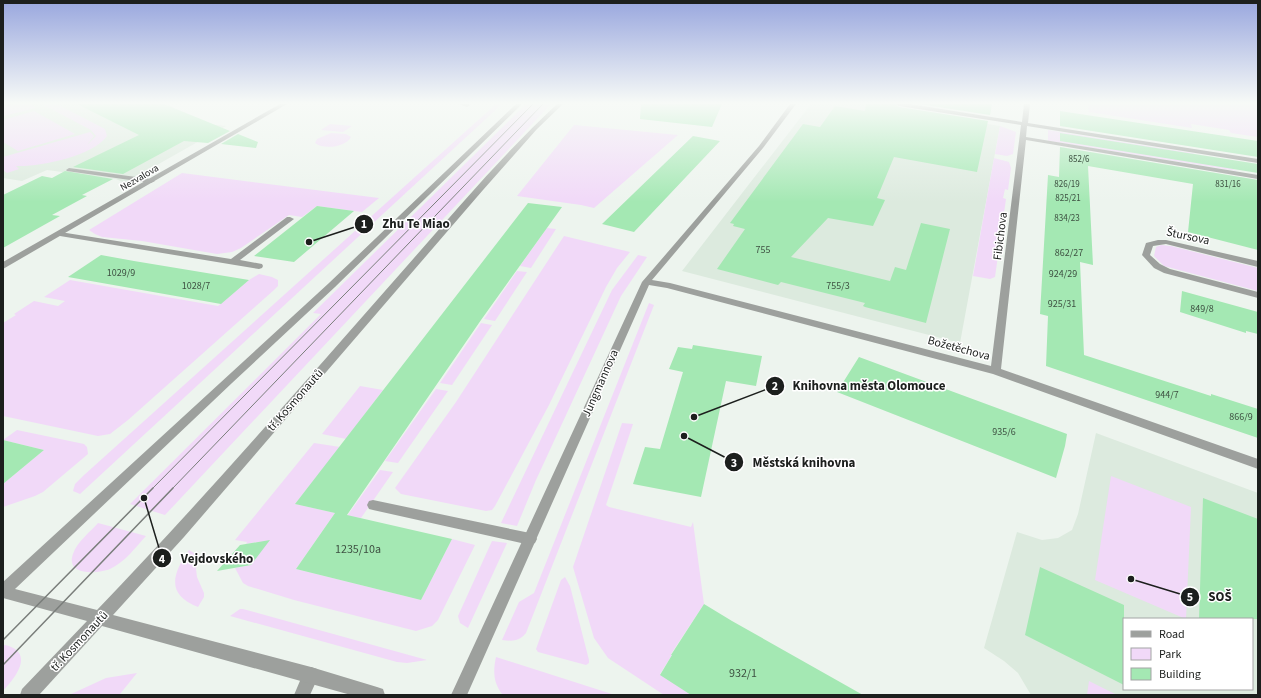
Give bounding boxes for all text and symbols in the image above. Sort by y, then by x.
house number: 852/6 [1068,153,1090,166]
street label: Nezvalova [118,161,161,195]
house number: 826/19 [1054,178,1080,191]
house number: 831/16 [1215,178,1241,191]
house number: 825/21 [1055,192,1081,205]
callout: Zhu Te Miao [354,211,458,236]
street label: Fibichova [989,211,1012,261]
house number: 834/23 [1054,212,1080,225]
text: Zhu Te Miao [382,215,450,233]
text: 1 [361,216,367,233]
street label: Štursova [1165,224,1211,249]
house number: 755 [756,243,770,257]
house number: 862/27 [1055,246,1083,260]
house number: 1029/9 [107,266,135,280]
house number: 924/29 [1049,267,1077,281]
house number: 1028/7 [182,279,210,293]
house number: 755/3 [826,279,850,293]
house number: 925/31 [1048,297,1076,311]
house number: 849/8 [1190,302,1214,316]
street label: Božetěchova [926,332,992,365]
street label: Jungmannova [578,347,623,419]
street label: tř. Kosmonautů [264,366,327,435]
callout: Knihovna města Olomouce [765,373,954,398]
text: Knihovna města Olomouce [793,377,946,395]
text: 2 [772,378,778,395]
house number: 944/7 [1155,388,1179,402]
house number: 866/9 [1229,410,1253,424]
house number: 935/6 [992,425,1016,439]
callout: Městská knihovna [724,450,863,475]
text: Městská knihovna [753,454,856,472]
text: 3 [731,455,737,472]
house number: 1235/10a [335,541,381,558]
callout: Vejdovského [152,546,261,571]
text: Vejdovského [180,550,253,568]
text: 4 [159,551,166,568]
callout: SOŠ [1180,584,1240,609]
text: SOŠ [1208,588,1232,606]
text: 5 [1187,589,1193,606]
street label: tř. Kosmonautů [47,607,112,675]
legend [1123,618,1253,690]
text: Road [1159,626,1185,643]
text: Park [1159,646,1181,663]
house number: 932/1 [729,665,757,682]
text: Building [1159,666,1201,683]

